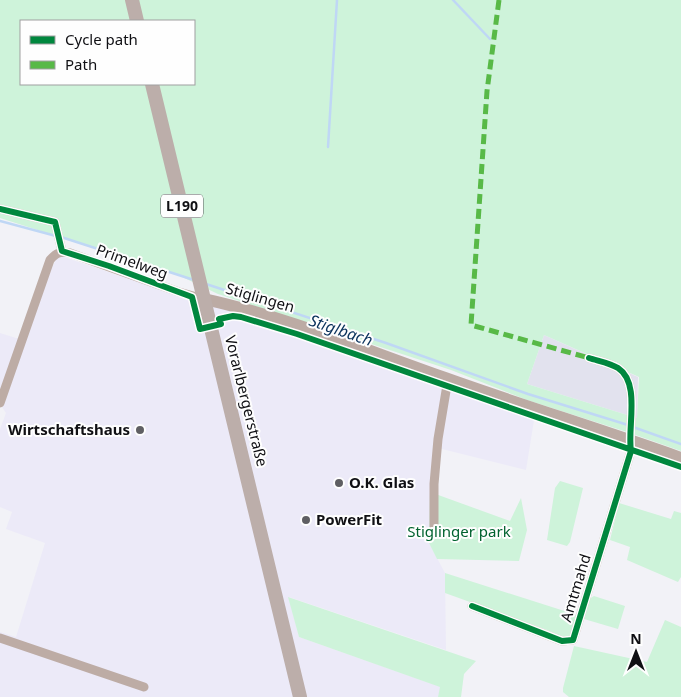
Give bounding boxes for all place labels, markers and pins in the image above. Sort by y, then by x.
place label: Wirtschaftshaus [8,419,130,439]
marker: Wirtschaftshaus [134,424,146,436]
place label: O.K. Glas [349,472,414,492]
marker: O.K. Glas [333,477,345,489]
place label: PowerFit [316,509,383,529]
marker: PowerFit [300,514,312,526]

